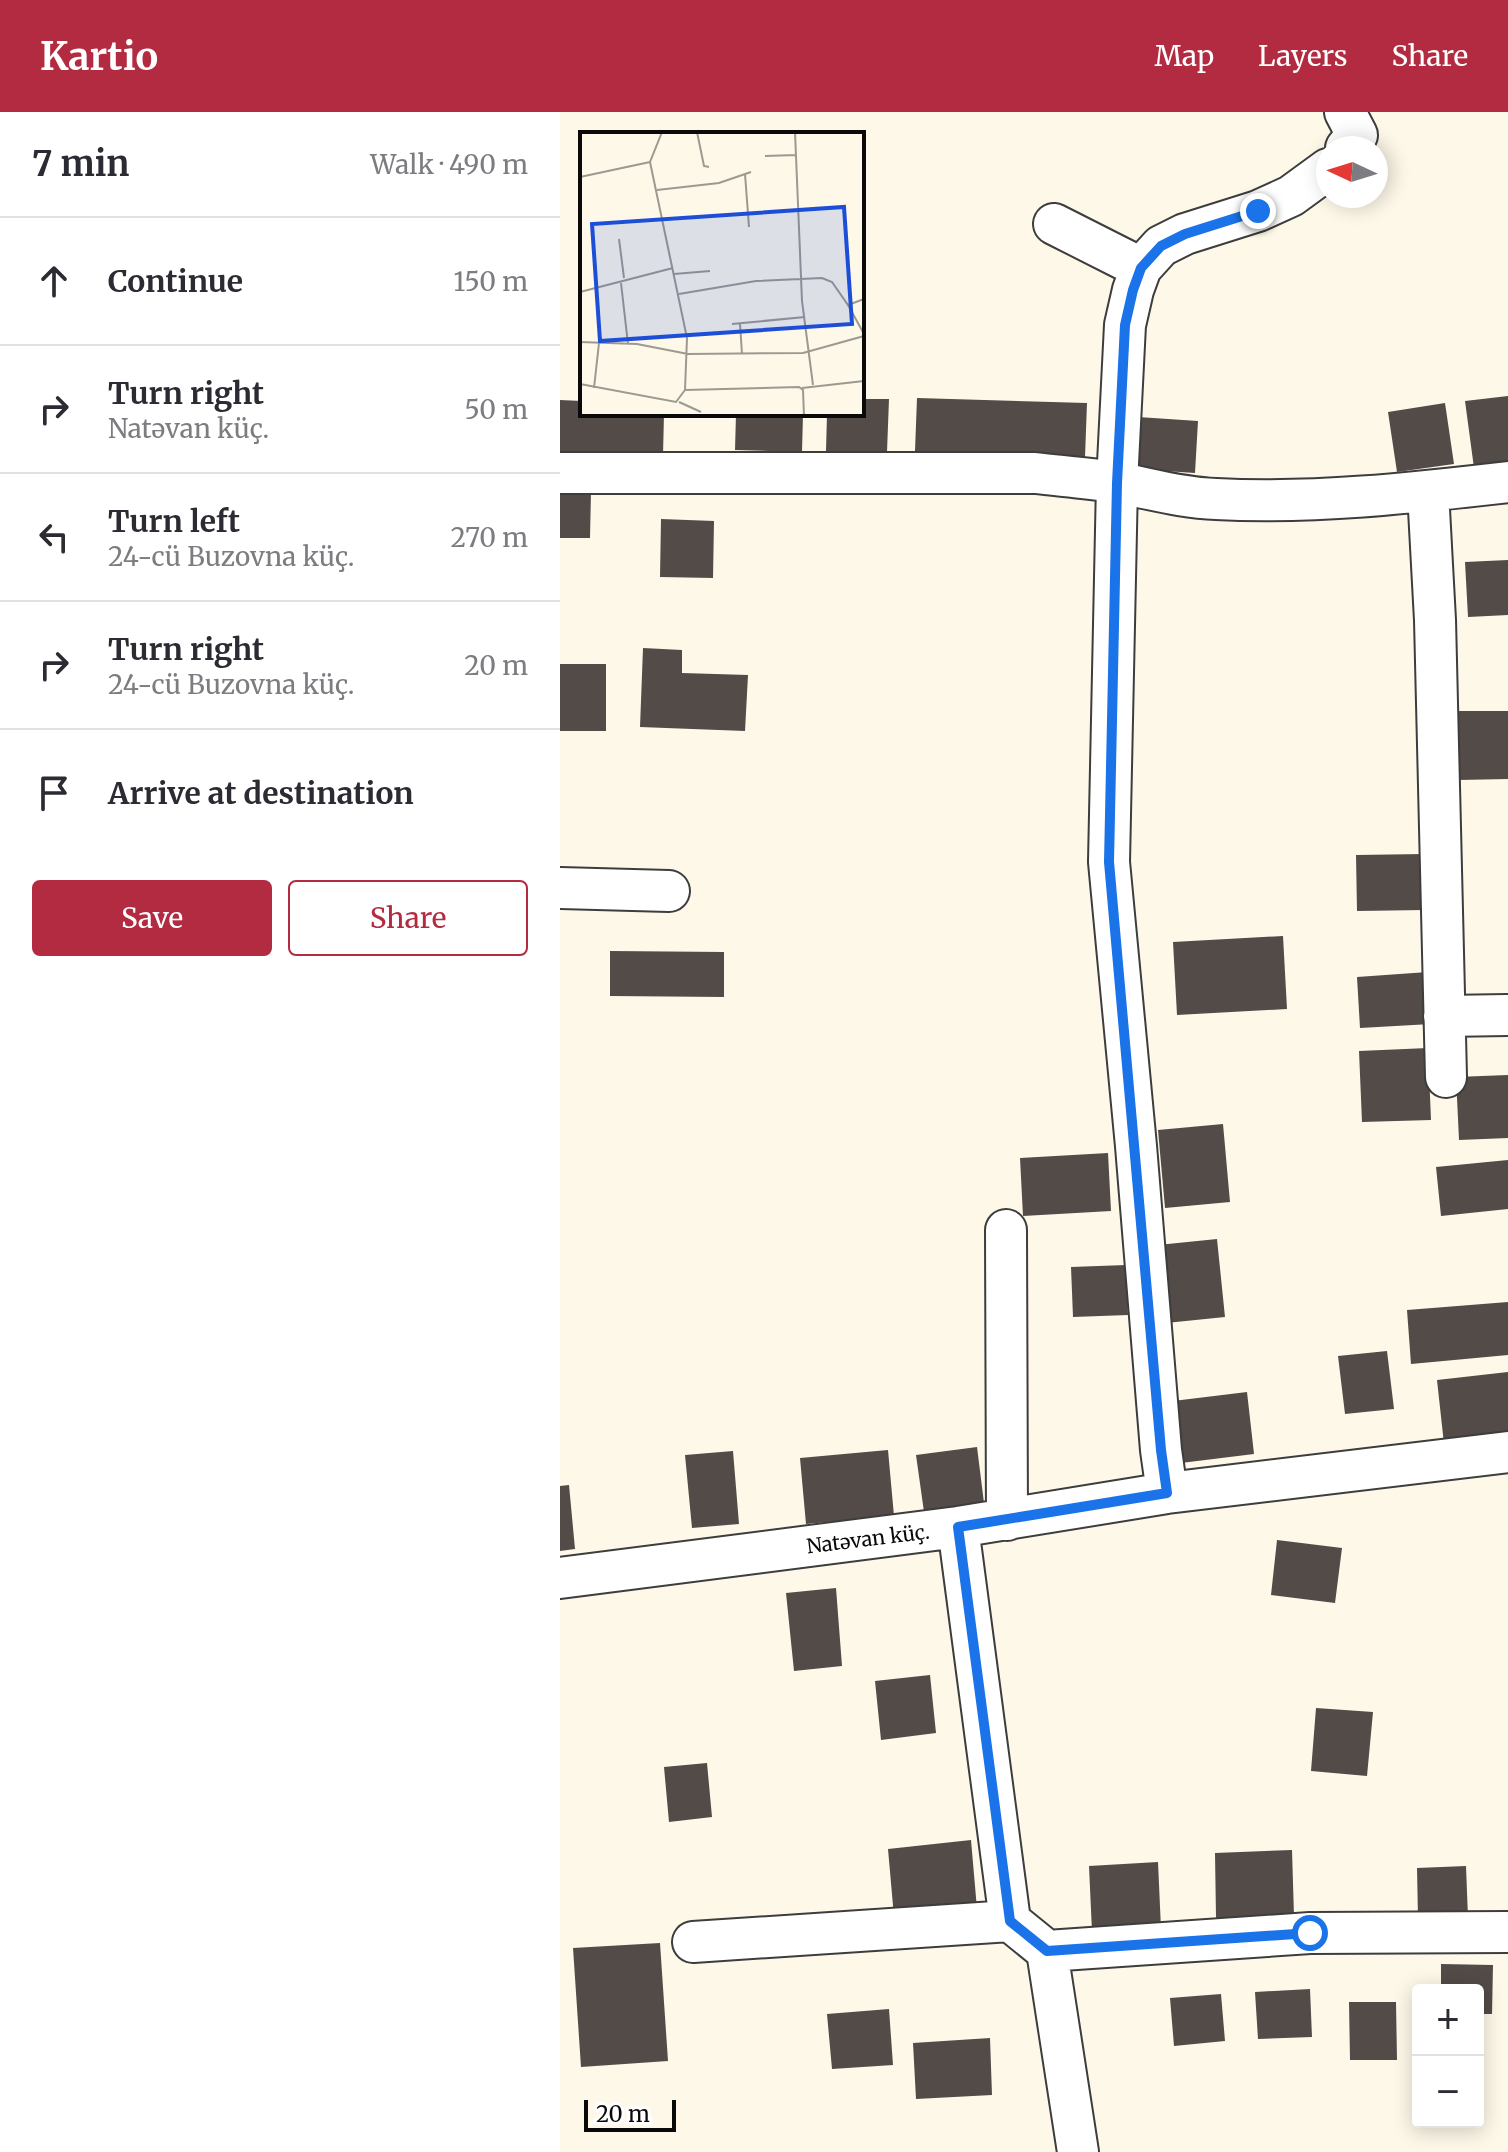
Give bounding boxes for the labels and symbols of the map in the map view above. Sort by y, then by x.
inset map [580,132,864,416]
north arrow [1316,136,1388,208]
route end [1240,193,1276,229]
street label: Natəvan küç. [805,1519,931,1558]
route start [1292,1915,1328,1951]
scale bar [584,2096,676,2132]

